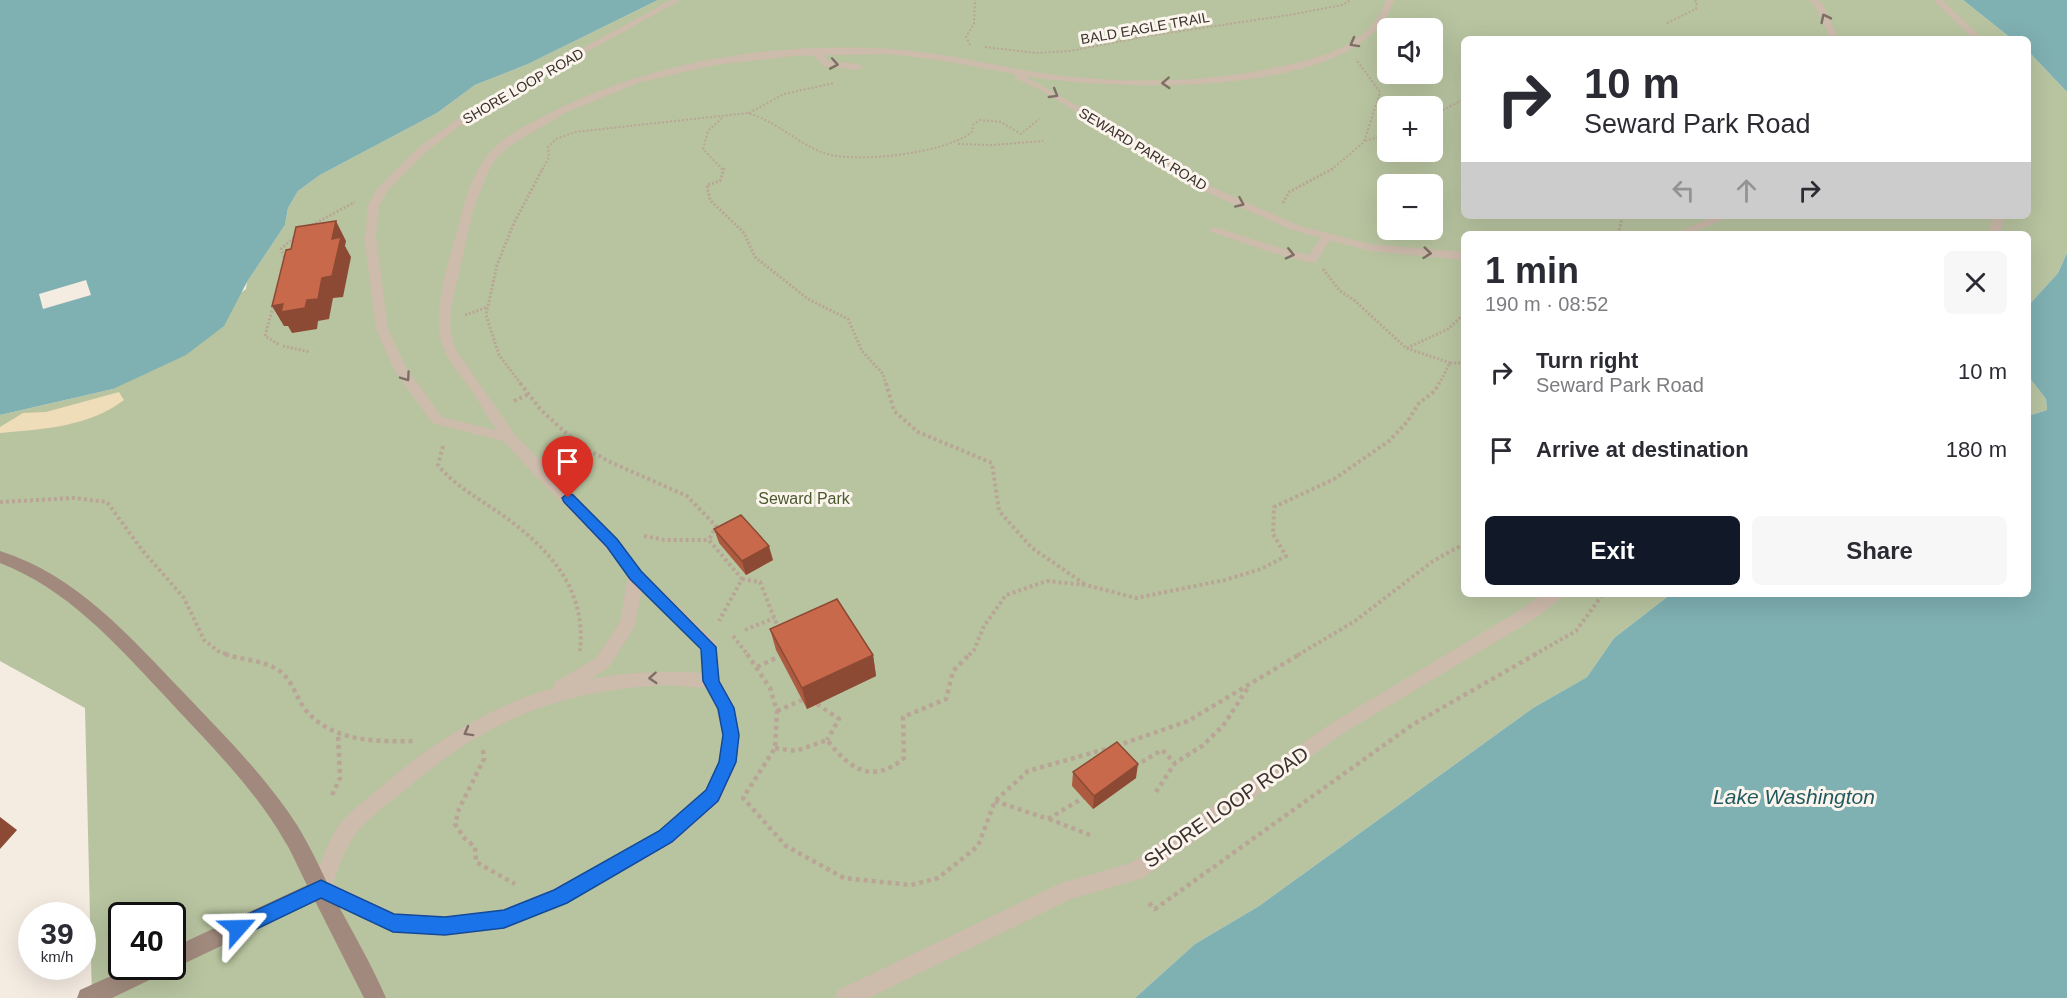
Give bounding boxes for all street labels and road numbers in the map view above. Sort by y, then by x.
street label: BALD EAGLE TRAIL [1079,9,1211,47]
street label: SHORE LOOP ROAD [460,45,586,127]
street label: SEWARD PARK ROAD [1076,104,1210,194]
street label: SHORE LOOP ROAD [1140,742,1312,872]

